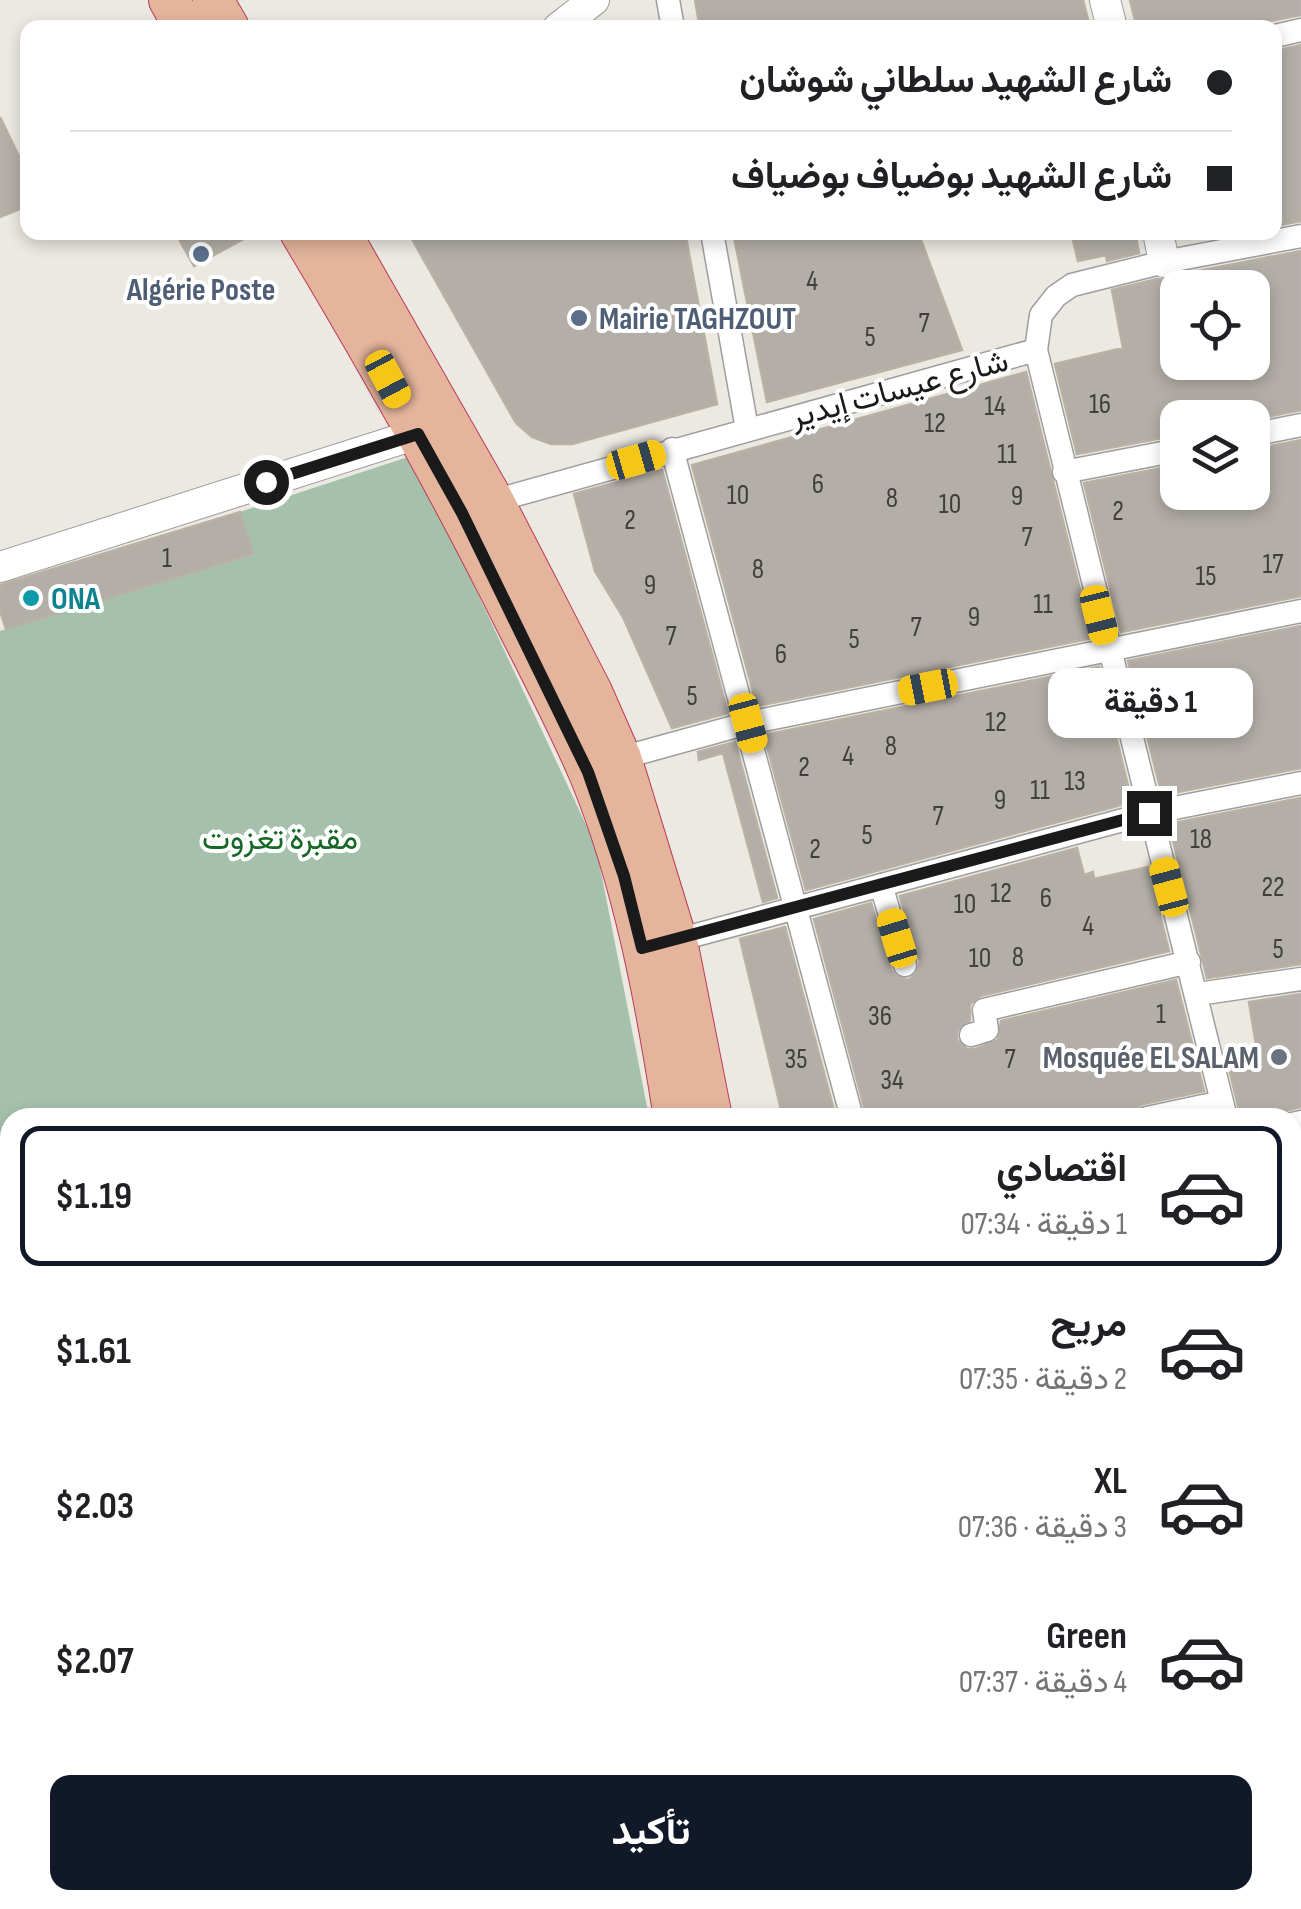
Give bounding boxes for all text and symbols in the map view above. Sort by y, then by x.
text: شارع الشهيد سلطاني شوشان [739,58,1172,103]
text: شارع الشهيد بوضياف بوضياف [731,154,1172,199]
marker: Algérie Poste [190,243,212,265]
house number: 4 [806,265,818,298]
map controls [1160,270,1270,510]
button: locate [1160,270,1270,380]
place label: Algérie Poste [126,271,275,310]
place label: Mairie TAGHZOUT [599,300,796,339]
marker: Mairie TAGHZOUT [568,307,590,329]
house number: 7 [918,307,930,340]
house number: 5 [864,321,876,354]
street label: شارع عيسات إيدير [785,342,1013,439]
car [361,345,415,413]
house number: 16 [1089,388,1111,421]
house number: 14 [984,390,1006,423]
button: layers [1160,400,1270,510]
house number: 12 [924,407,946,440]
car [603,437,669,483]
house number: 11 [997,438,1017,471]
route start [244,460,289,505]
house number: 6 [812,468,824,501]
house number: 10 [727,479,749,512]
house number: 9 [1011,480,1023,513]
house number: 8 [886,482,898,515]
house number: 10 [939,488,961,521]
house number: 2 [1112,495,1124,528]
house number: 2 [624,504,636,537]
house number: 7 [1021,521,1033,554]
house number: 1 [162,542,172,575]
house number: 17 [1263,548,1283,581]
house number: 8 [752,553,764,586]
house number: 15 [1195,560,1217,593]
house number: 9 [644,569,656,602]
place label: ONA [51,580,101,619]
car [1077,582,1121,648]
marker: ONA [20,587,42,609]
house number: 11 [1033,588,1053,621]
house number: 9 [968,601,980,634]
house number: 7 [910,611,922,644]
house number: 7 [665,620,677,653]
house number: 5 [848,623,860,656]
house number: 6 [775,638,787,671]
car [896,667,960,707]
callout: 1 دقيقة [1046,668,1252,738]
house number: 5 [686,680,698,713]
text: 1 دقيقة [1104,683,1197,722]
car [726,690,770,756]
house number: 12 [985,706,1007,739]
house number: 8 [885,730,897,763]
house number: 4 [842,740,854,773]
house number: 2 [798,751,810,784]
house number: 13 [1064,765,1086,798]
house number: 11 [1030,774,1050,807]
house number: 9 [994,784,1006,817]
route end [1127,791,1172,836]
house number: 7 [932,800,944,833]
house number: 5 [861,819,873,852]
park label: مقبرة تغزوت [202,820,358,859]
house number: 18 [1190,823,1212,856]
house number: 2 [809,833,821,866]
car [1147,854,1191,920]
house number: 22 [1261,871,1285,904]
house number: 12 [990,877,1012,910]
house number: 6 [1040,882,1052,915]
house number: 10 [954,888,976,921]
car [874,905,920,971]
house number: 4 [1082,910,1094,943]
house number: 5 [1272,933,1284,966]
house number: 8 [1012,941,1024,974]
house number: 10 [969,942,991,975]
house number: 1 [1156,998,1166,1031]
house number: 36 [868,1000,892,1033]
place label: Mosquée EL SALAM [1043,1039,1259,1078]
house number: 35 [785,1043,807,1076]
house number: 7 [1004,1043,1016,1076]
marker: Mosquée EL SALAM [1268,1046,1290,1068]
house number: 34 [880,1064,904,1097]
text: اقتصادي [996,1147,1127,1192]
icon: car [1157,1151,1247,1241]
text: $1.19 [55,1174,132,1219]
text: 1 دقيقة · 07:34 [960,1205,1127,1244]
text: مريح [1051,1302,1127,1347]
icon: car [1157,1306,1247,1396]
text: $1.61 [55,1329,131,1374]
text: 2 دقيقة · 07:35 [959,1360,1127,1399]
text: XL [1094,1459,1127,1504]
icon: car [1157,1461,1247,1551]
text: $2.03 [55,1484,134,1529]
text: 3 دقيقة · 07:36 [958,1508,1127,1547]
text: Green [1046,1614,1127,1659]
icon: car [1157,1616,1247,1706]
text: $2.07 [55,1639,133,1684]
text: 4 دقيقة · 07:37 [959,1663,1127,1702]
button: تأكيد [50,1775,1252,1890]

